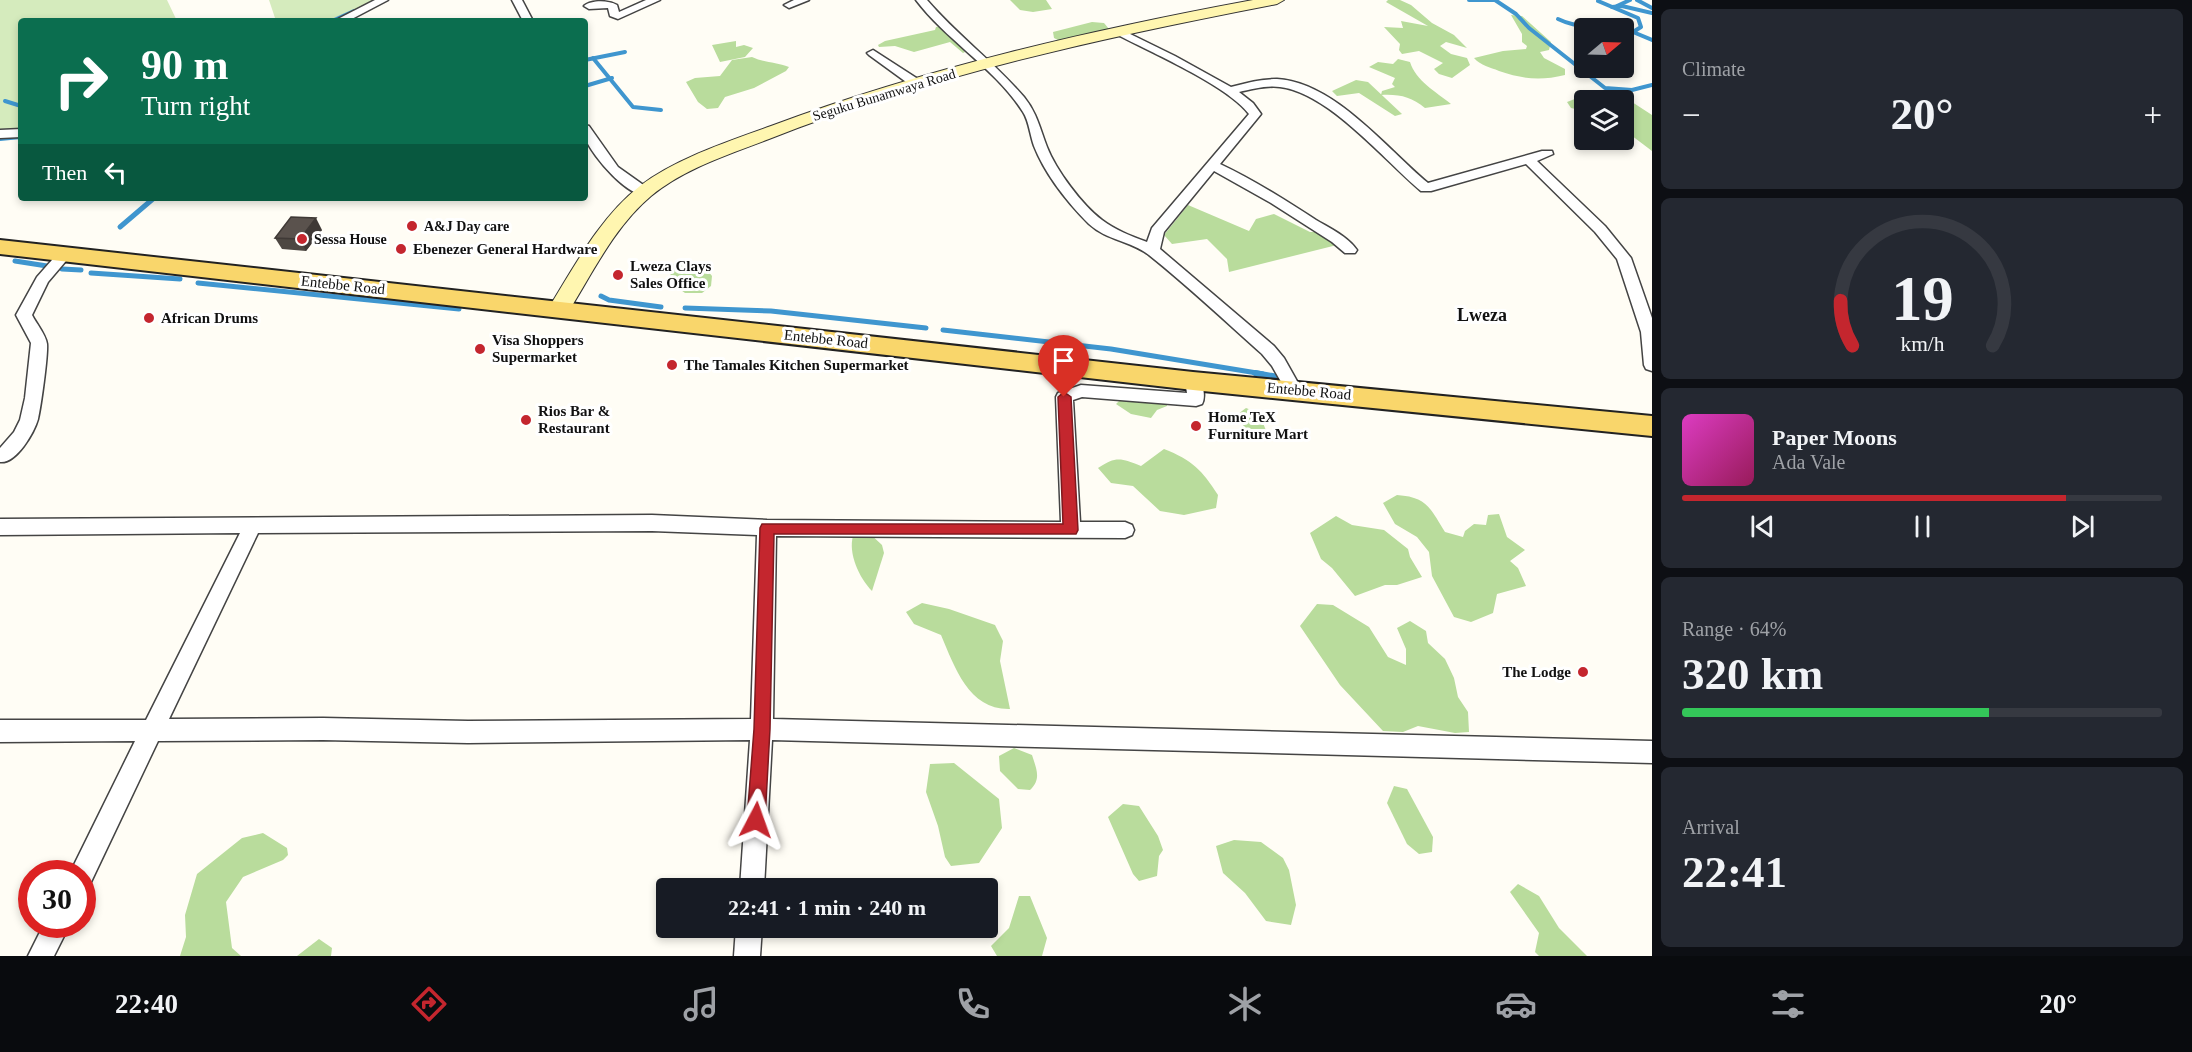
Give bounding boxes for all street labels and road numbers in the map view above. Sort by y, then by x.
street label: Seguku Bunamwaya Road [811,66,957,124]
street label: Entebbe Road [300,273,386,297]
street label: Entebbe Road [783,327,869,351]
street label: Entebbe Road [1266,379,1352,403]

